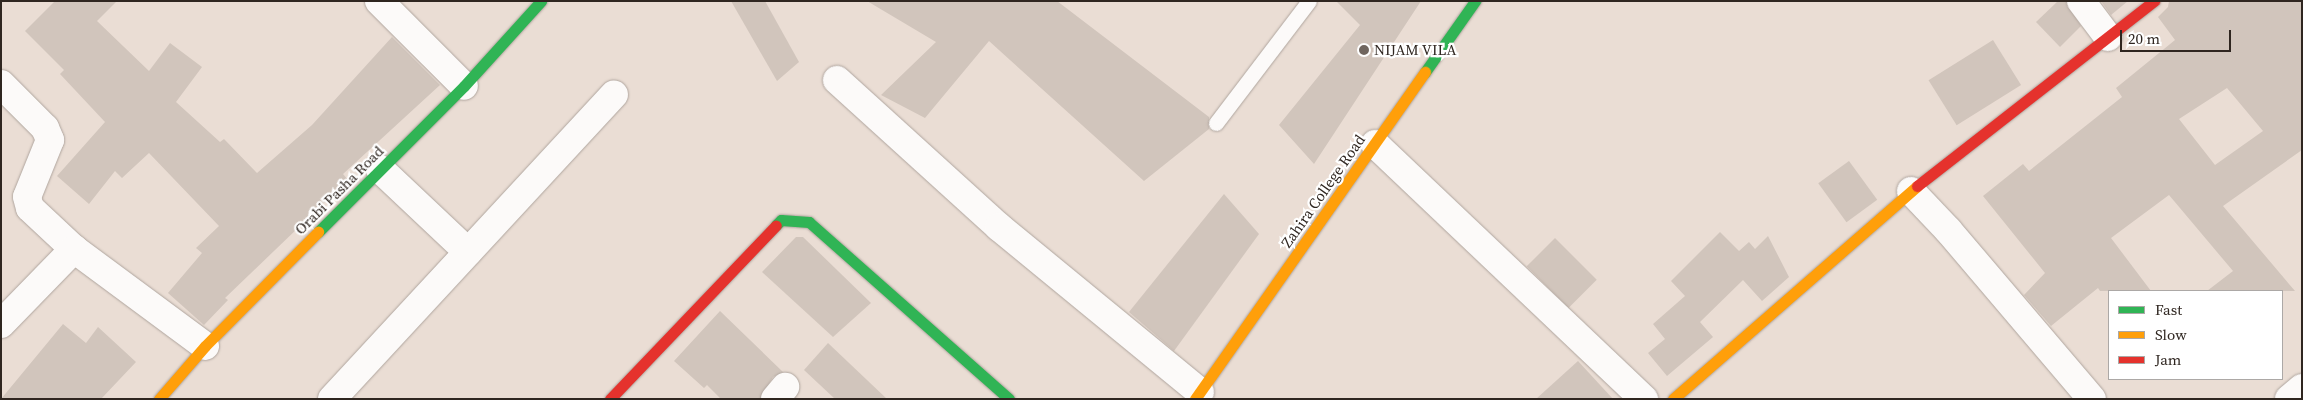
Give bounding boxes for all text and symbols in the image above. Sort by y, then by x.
scale bar [2123,20,2234,52]
text: 20 m [2128,28,2160,49]
place label: NIJAM VILA [1374,41,1457,59]
marker: NIJAM VILA [1358,44,1370,56]
street label: Zahira College Road [1277,131,1369,251]
street label: Orabi Pasha Road [291,142,387,238]
legend [2108,290,2283,380]
text: Fast [2155,299,2182,320]
text: Slow [2155,324,2187,345]
text: Jam [2155,349,2181,370]

